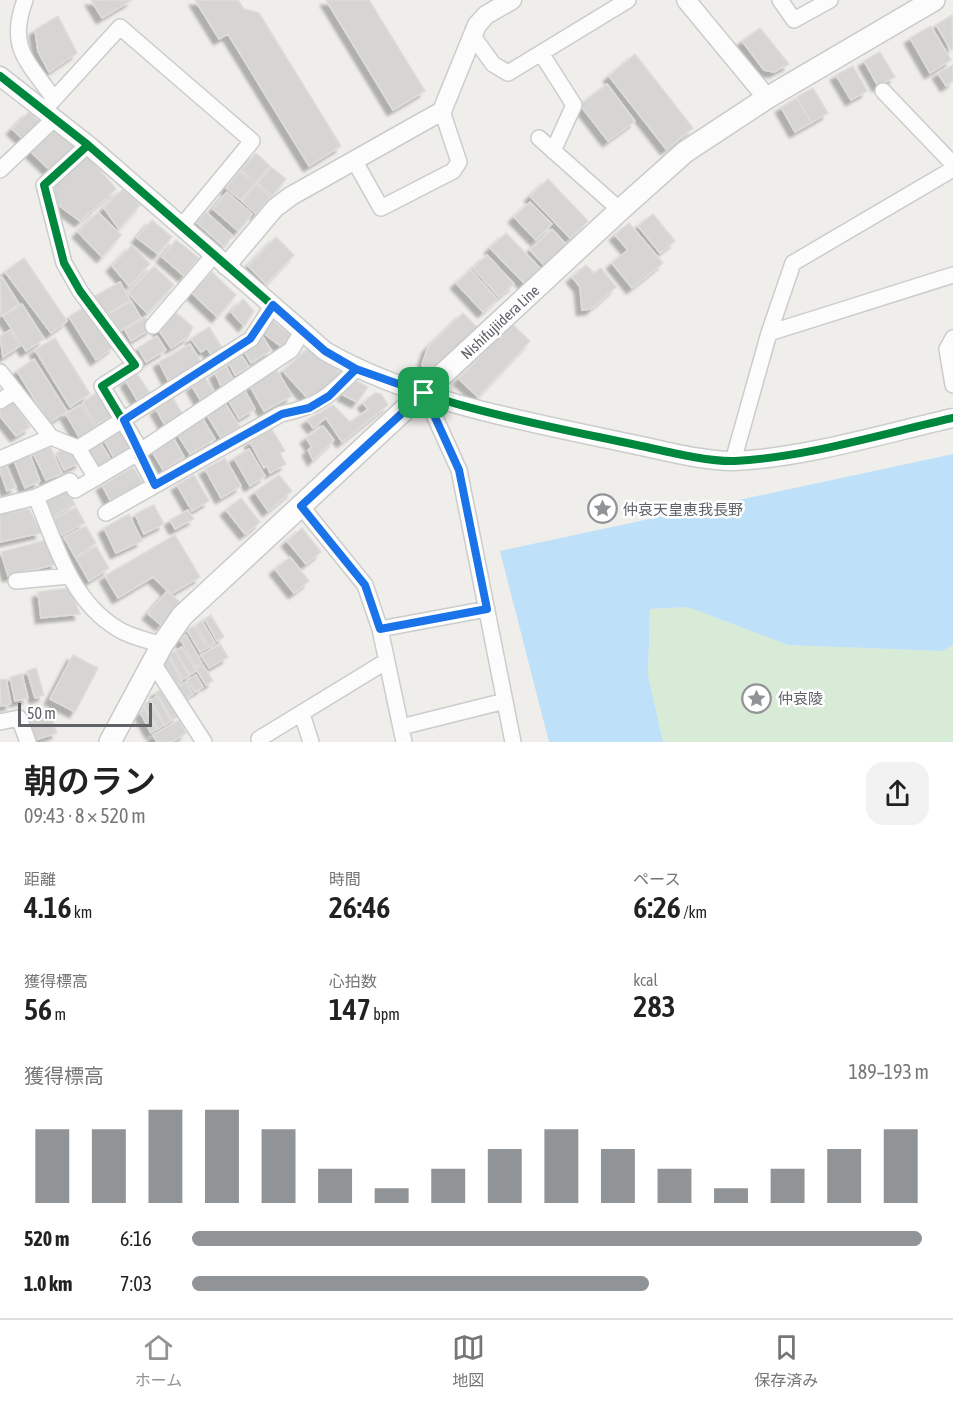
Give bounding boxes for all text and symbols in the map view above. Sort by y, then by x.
street label: Nishifujiidera Line [457,281,543,362]
pin [398,367,449,418]
icon: arrive [407,376,440,409]
place icon: 仲哀天皇恵我長野 [586,493,618,525]
place label: 仲哀天皇恵我長野 [623,501,743,518]
place icon: 仲哀陵 [741,682,773,714]
place label: 仲哀陵 [778,690,823,707]
scale bar [18,700,152,728]
text: 50 m [27,704,56,722]
text: 朝のラン [24,762,156,800]
button: share [866,762,929,825]
text: 09:43 · 8 × 520 m [24,804,146,827]
text: 距離 [24,870,56,888]
text: 時間 [329,870,361,888]
text: ペース [633,870,681,888]
text: 4.16 [24,890,72,924]
text: 26:46 [329,890,390,924]
text: 6:26 [633,890,681,924]
text: km [72,903,92,921]
text: /km [681,903,707,921]
text: kcal [633,971,658,989]
text: 獲得標高 [24,972,88,990]
text: 心拍数 [329,972,377,990]
text: 283 [633,989,676,1023]
text: 56 [24,992,52,1026]
text: 147 [329,992,371,1026]
text: m [52,1005,66,1023]
text: bpm [371,1005,400,1023]
text: 189–193 m [848,1060,929,1083]
text: 獲得標高 [24,1064,104,1087]
text: 520 m [24,1227,69,1250]
text: 6:16 [120,1227,152,1250]
text: 1.0 km [24,1272,72,1295]
text: 7:03 [120,1272,152,1295]
tab: ホーム [135,1331,182,1391]
tab: 地図 [452,1331,485,1391]
tab: 保存済み [754,1331,818,1391]

